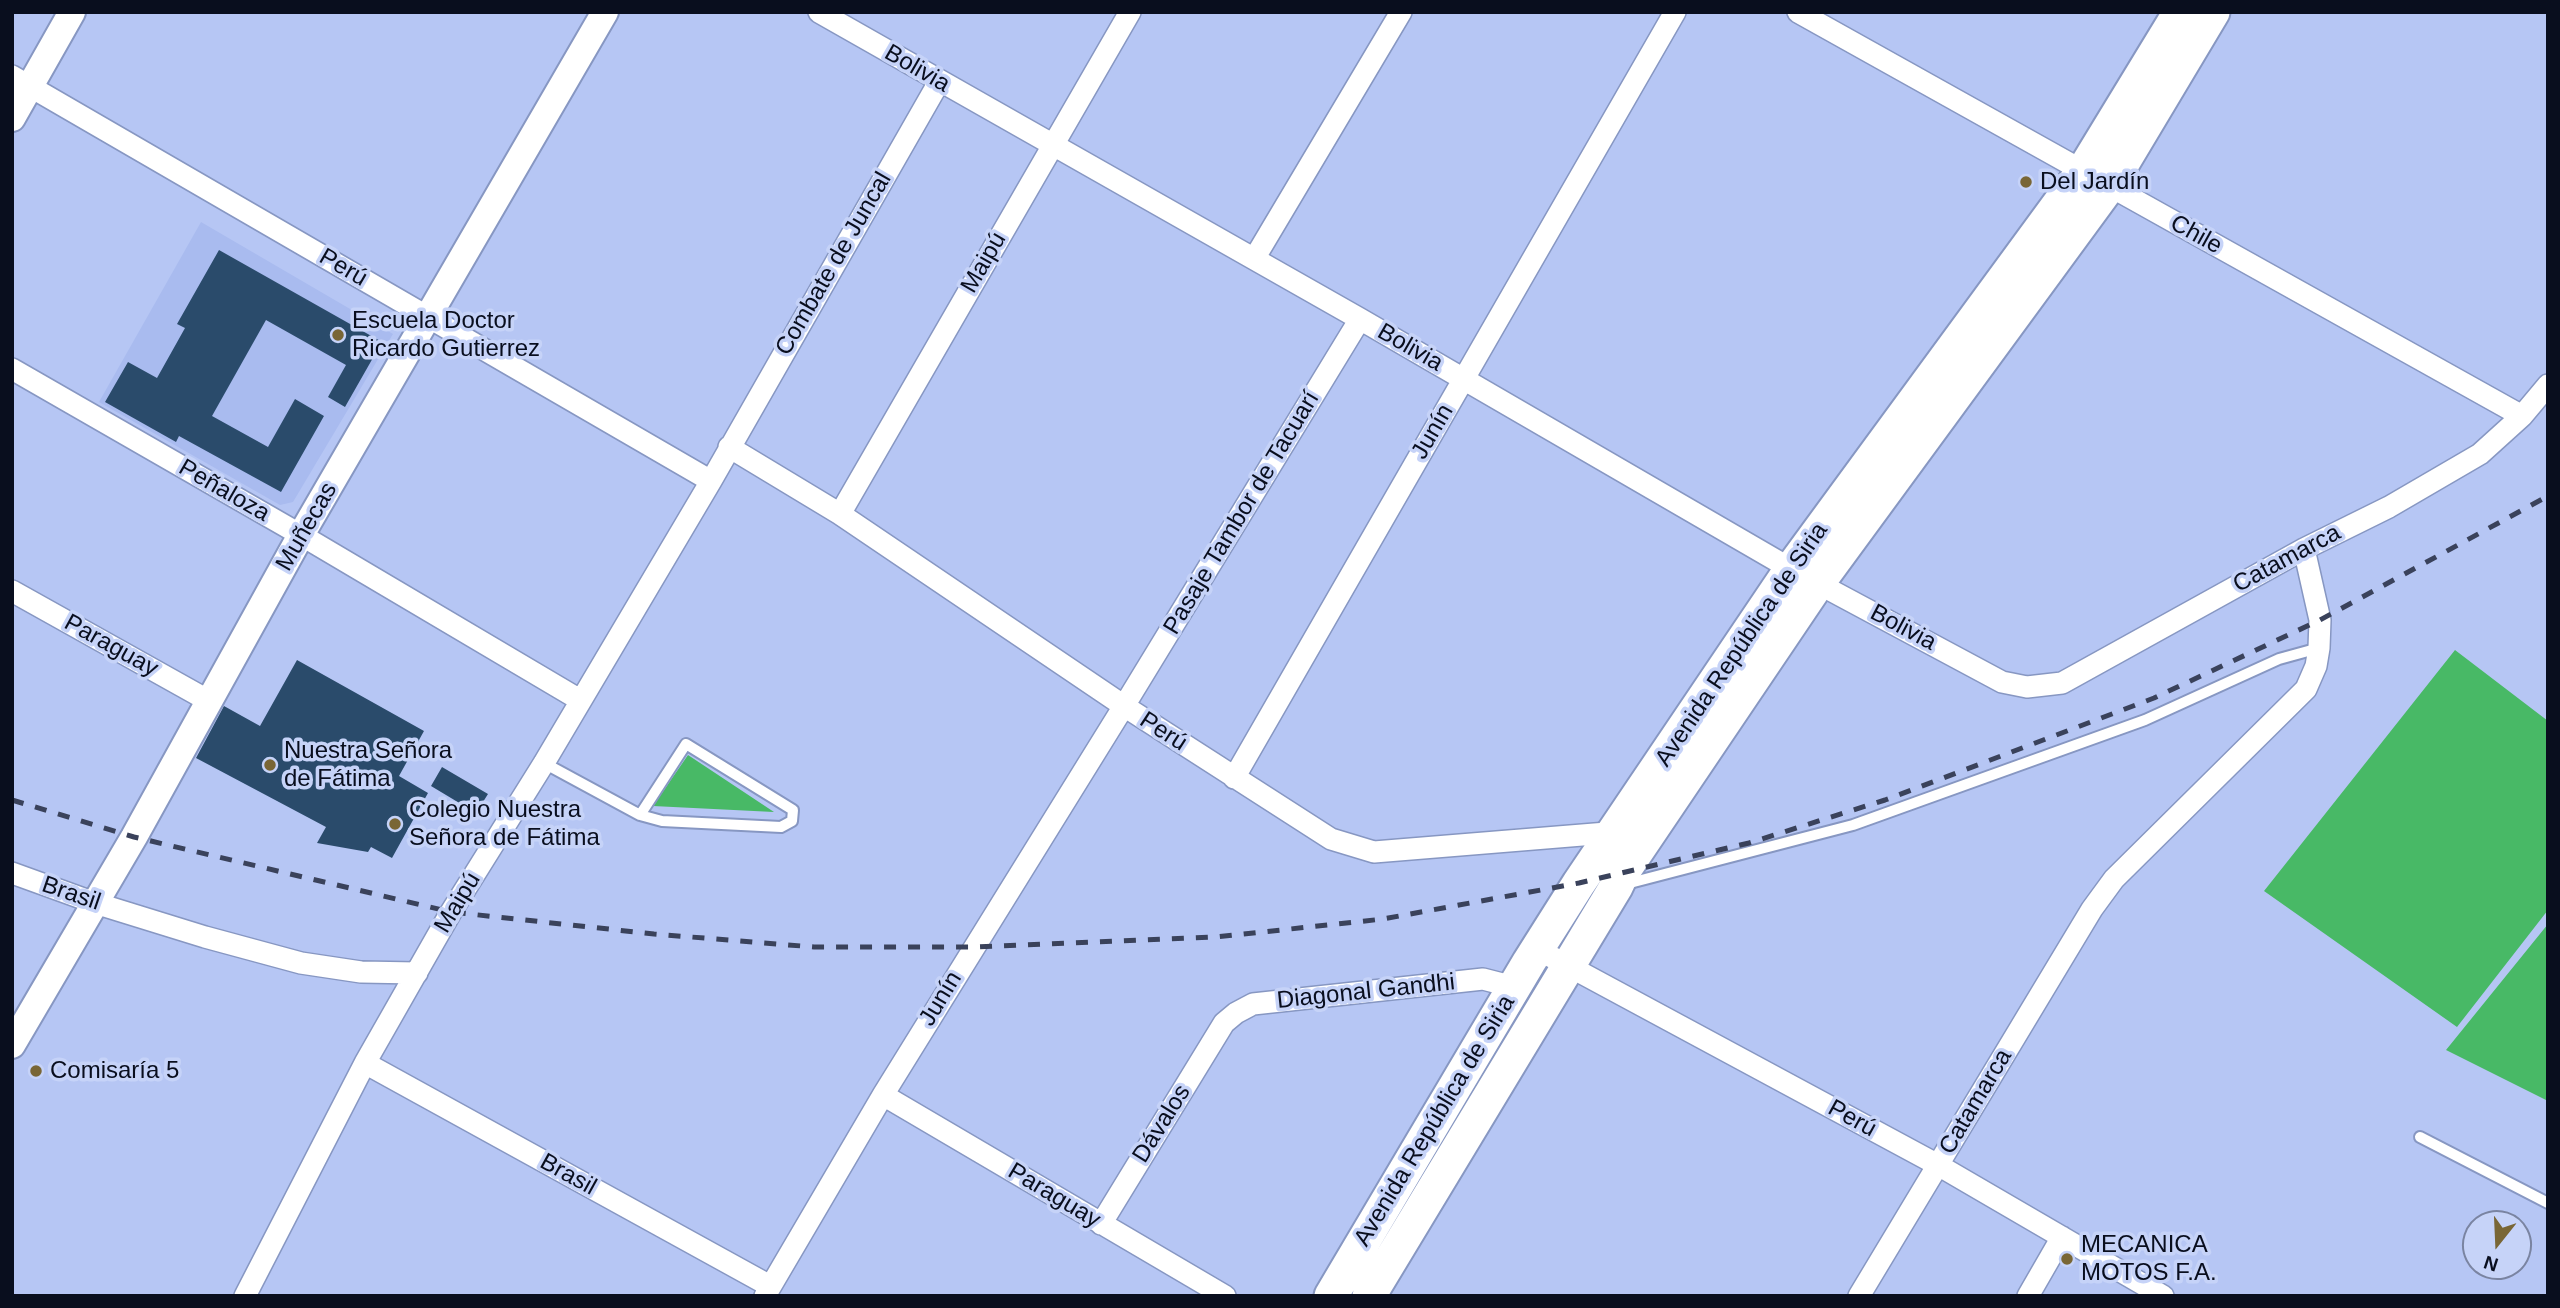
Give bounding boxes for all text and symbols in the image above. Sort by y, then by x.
street label: Bolivia [879,39,955,99]
street label: Combate de Juncal [770,167,898,361]
place label: Del Jardín [2040,168,2149,196]
marker: Del Jardín [2018,174,2034,190]
street label: Chile [2165,209,2227,261]
street label: Maipú [955,227,1013,299]
street label: Perú [314,243,372,293]
place label: Escuela Doctor Ricardo Gutierrez [352,307,540,363]
street label: Bolivia [1372,318,1448,378]
marker: Escuela Doctor Ricardo Gutierrez [330,327,346,343]
street label: Pasaje Tambor de Tacuarí [1158,386,1326,640]
street label: Junín [1406,399,1460,465]
street label: Peñaloza [173,454,275,528]
street label: Muñecas [270,478,344,576]
street label: Avenida República de Siria [1650,518,1834,772]
street label: Catamarca [2228,519,2346,599]
street label: Bolivia [1865,599,1941,657]
street label: Paraguay [59,609,163,683]
street label: Perú [1134,706,1192,758]
place label: Nuestra Señora de Fátima [284,737,452,793]
marker: Nuestra Señora de Fátima [262,757,278,773]
place label: Colegio Nuestra Señora de Fátima [409,796,600,852]
marker: Colegio Nuestra Señora de Fátima [387,816,403,832]
street label: Maipú [429,868,487,938]
street label: Brasil [38,871,104,917]
street label: Junín [914,966,968,1032]
street label: Diagonal Gandhi [1276,968,1456,1016]
street label: Avenida República de Siria [1349,990,1521,1252]
street label: Catamarca [1933,1044,2019,1160]
place label: Comisaría 5 [50,1057,179,1085]
marker: Comisaría 5 [28,1063,44,1079]
street label: Dávalos [1127,1080,1197,1168]
street label: Perú [1823,1094,1881,1144]
street label: Brasil [535,1148,601,1202]
street label: Paraguay [1003,1157,1105,1235]
north arrow [2462,1210,2532,1280]
place label: MECANICA MOTOS F.A. [2081,1231,2217,1287]
marker: MECANICA MOTOS F.A. [2059,1251,2075,1267]
text: N [2481,1251,2501,1276]

